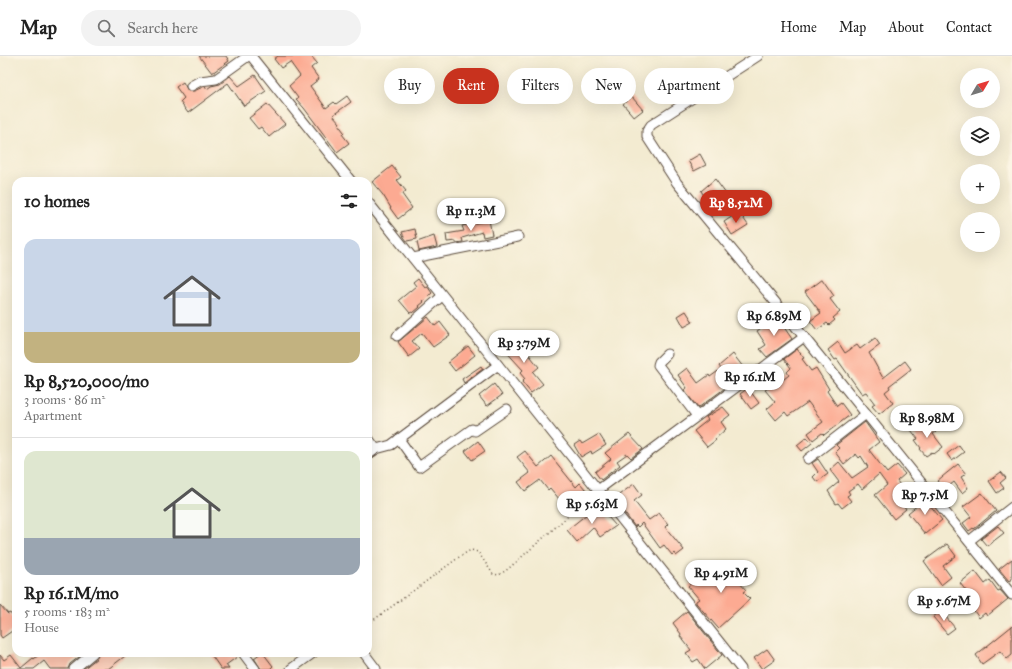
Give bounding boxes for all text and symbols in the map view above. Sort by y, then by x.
search box [81,10,361,46]
text: Map [20,16,57,39]
icon: search [95,17,117,39]
text: Search here [127,19,198,37]
text: Home [780,19,817,36]
text: Map [839,19,866,36]
text: About [888,19,924,36]
text: Contact [946,19,992,36]
chip: Buy [384,68,435,104]
chip: Rent [443,68,499,104]
chip: Filters [507,68,573,104]
chip: New [581,68,636,104]
chip: Apartment [644,68,734,104]
north arrow [960,68,1000,108]
map controls [960,68,1000,252]
button: layers [960,116,1000,156]
button: + [960,164,1000,204]
icon: filters [338,190,360,212]
pin: Rp 8.52M [695,190,777,224]
text: 10 homes [24,191,90,212]
text: Rp 8.52M [709,195,763,211]
pin: Rp 11.3M [430,198,512,232]
text: Rp 11.3M [446,203,496,219]
button: − [960,212,1000,252]
icon: home [156,265,228,337]
pin: Rp 6.89M [733,303,815,337]
text: Rp 6.89M [746,308,802,324]
pin: Rp 3.79M [483,330,565,364]
text: Rp 3.79M [498,335,550,351]
pin: Rp 16.1M [709,364,791,398]
text: Rp 16.1M [724,369,776,385]
text: Rp 8,520,000/mo [24,371,149,392]
text: 3 rooms · 86 m² [24,392,105,408]
pin: Rp 8.98M [886,405,968,439]
text: Apartment [24,408,82,424]
text: Rp 8.98M [899,410,955,426]
icon: home [156,477,228,549]
pin: Rp 7.5M [888,482,962,516]
text: Rp 7.5M [901,487,949,503]
pin: Rp 5.63M [551,491,633,525]
text: Rp 5.63M [566,496,618,512]
pin: Rp 4.91M [680,560,762,594]
text: Rp 4.91M [694,565,748,581]
text: Rp 16.1M/mo [24,583,119,604]
pin: Rp 5.67M [903,588,985,622]
text: Rp 5.67M [917,593,971,609]
text: 5 rooms · 183 m² [24,604,110,620]
text: House [24,620,59,636]

